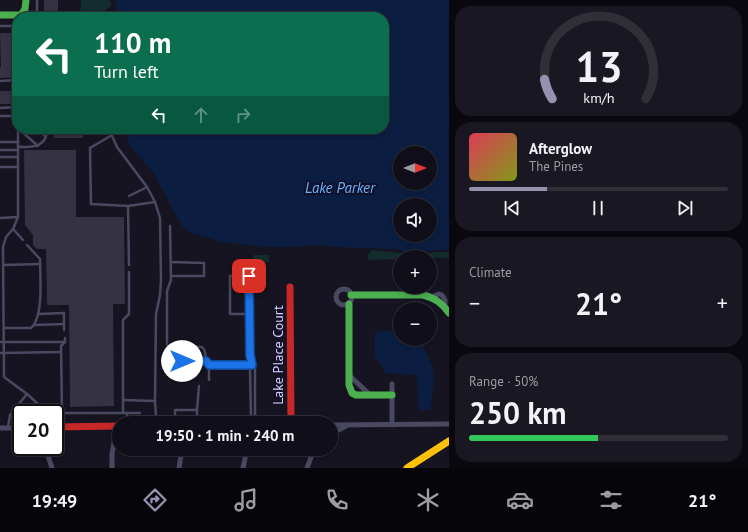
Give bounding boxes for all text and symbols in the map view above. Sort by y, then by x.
text: 110 m [94,24,171,61]
icon: left [28,28,80,80]
text: 13 [575,40,622,93]
text: Turn left [94,60,159,83]
text: km/h [583,87,614,106]
icon: left [148,104,170,126]
icon: ahead [190,104,212,126]
icon: right [232,104,254,126]
text: Afterglow [529,139,592,158]
north arrow [393,146,437,190]
map controls [393,146,437,346]
text: The Pines [529,158,583,175]
water label: Lake Parker [305,178,376,197]
icon: previous [501,197,523,219]
icon: pause [587,197,609,219]
icon: next [674,197,696,219]
button: sound [393,198,437,242]
button: + [393,250,437,294]
pin [232,259,266,293]
text: Climate [469,264,512,281]
icon: arrive [238,265,260,287]
text: 21° [575,284,622,323]
text: − [469,289,480,317]
text: + [717,289,728,317]
button: − [393,302,437,346]
street label: Lake Place Court [269,305,287,405]
position arrow [161,340,203,382]
text: Range · 50% [469,373,538,390]
text: 250 km [469,393,567,432]
speed limit sign: 20 [12,404,64,456]
text: 19:50 · 1 min · 240 m [156,426,294,445]
icon: directions [141,486,169,514]
icon: music [232,486,260,514]
icon: phone [323,486,351,514]
icon: climate [414,486,442,514]
icon: car [506,486,534,514]
icon: filters [597,486,625,514]
text: 19:49 [32,489,77,512]
text: 21° [688,489,716,512]

